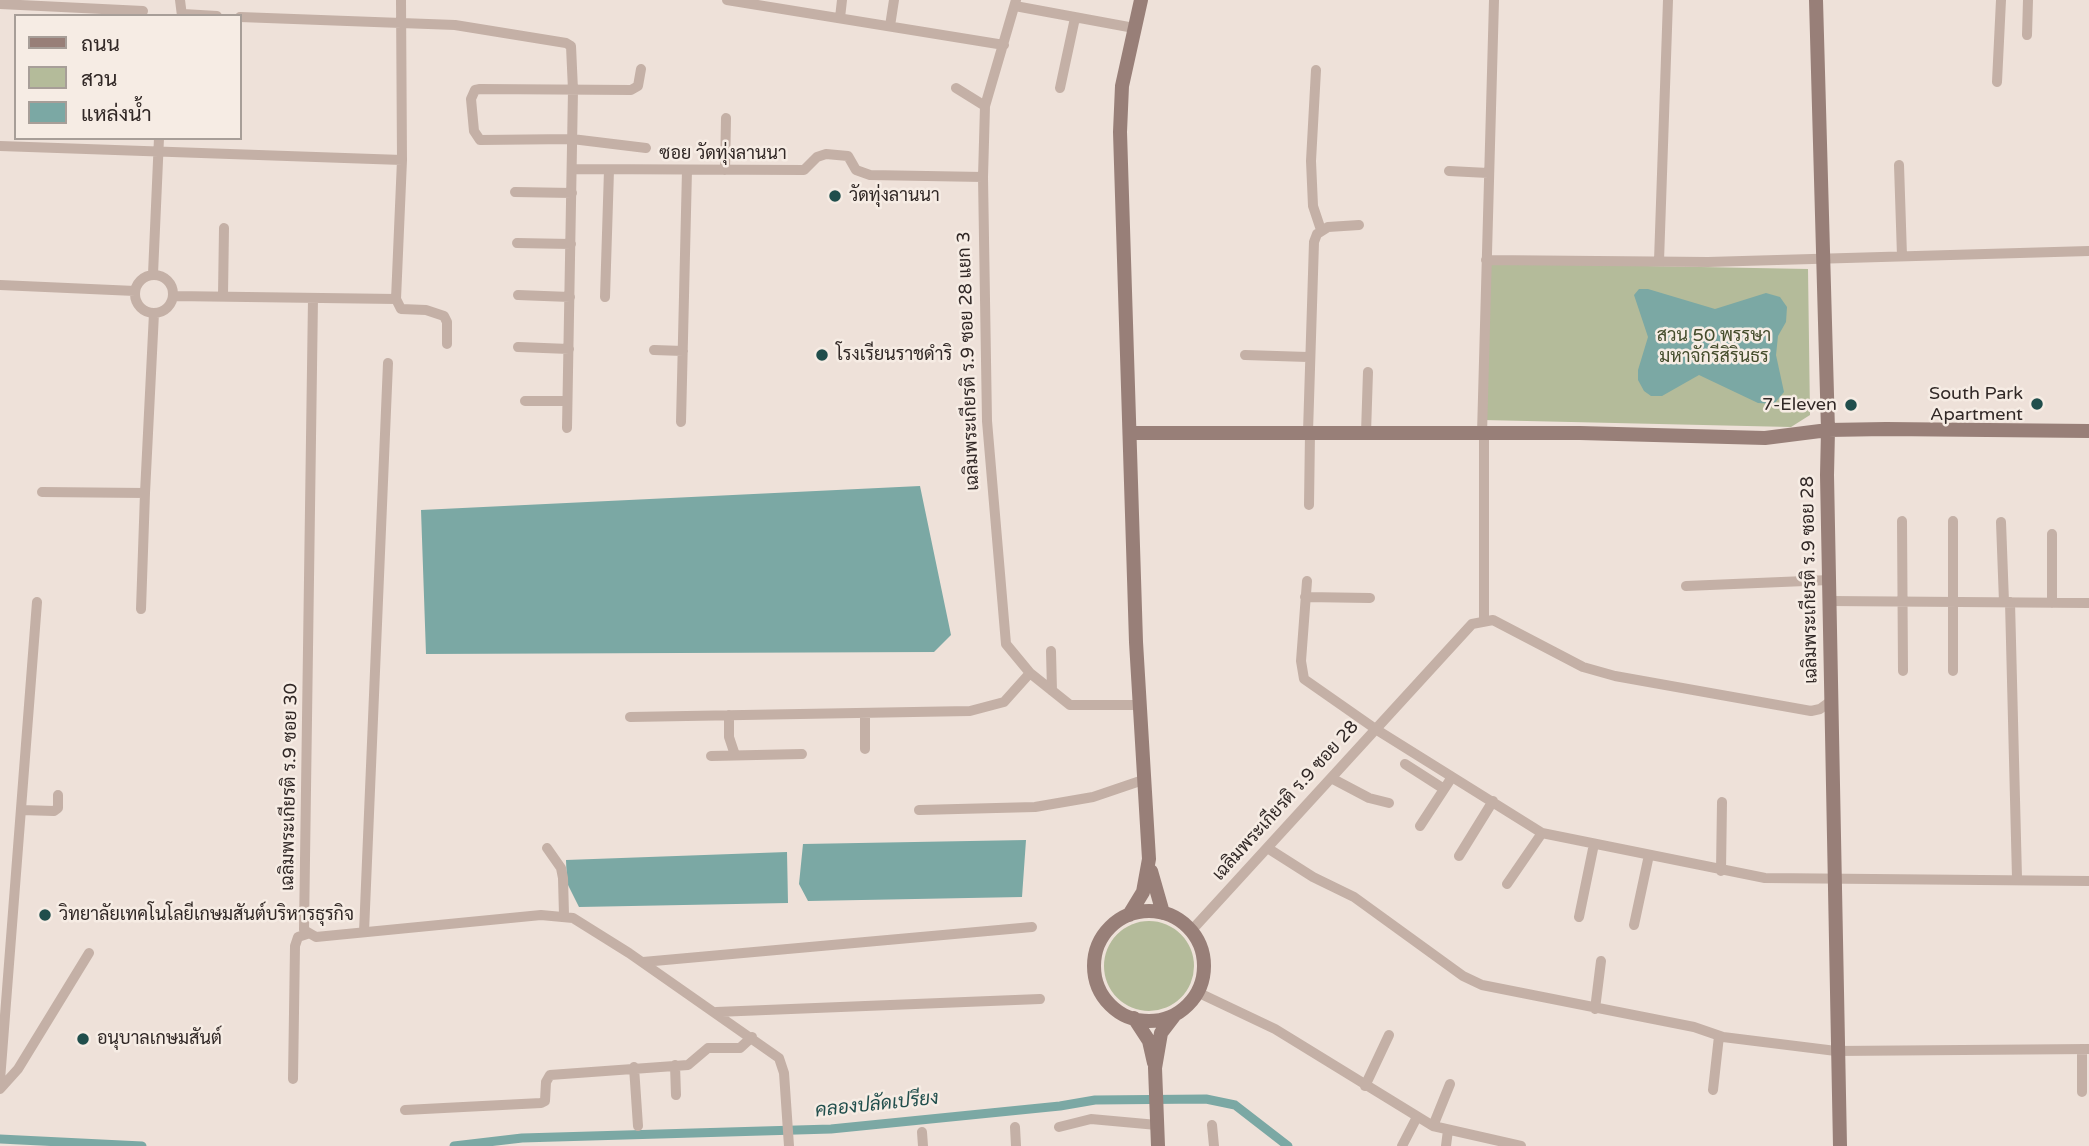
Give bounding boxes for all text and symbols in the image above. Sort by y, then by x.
legend [14,14,242,140]
text: ถนน [81,32,120,57]
text: สวน [81,67,117,92]
text: แหล่งน้ำ [81,102,152,127]
street label: ซอย วัดทุ่งลานนา [659,143,787,165]
place label: วัดทุ่งลานนา [849,185,940,207]
marker: วัดทุ่งลานนา [827,188,843,204]
street label: เฉลิมพระเกียรติ ร.9 ซอย 28 แยก 3 [954,231,984,491]
park label: สวน 50 พรรษา มหาจักรีสิรินธร [1657,325,1771,368]
place label: โรงเรียนราชดำริ [836,344,952,366]
marker: โรงเรียนราชดำริ [814,347,830,363]
place label: South Park Apartment [1929,383,2023,426]
place label: 7-Eleven [1762,394,1837,416]
marker: South Park Apartment [2029,396,2045,412]
marker: 7-Eleven [1843,397,1859,413]
street label: เฉลิมพระเกียรติ ร.9 ซอย 28 [1797,476,1823,684]
street label: เฉลิมพระเกียรติ ร.9 ซอย 30 [277,683,303,891]
street label: เฉลิมพระเกียรติ ร.9 ซอย 28 [1208,717,1364,885]
place label: วิทยาลัยเทคโนโลยีเกษมสันต์บริหารธุรกิจ [59,904,354,926]
marker: วิทยาลัยเทคโนโลยีเกษมสันต์บริหารธุรกิจ [37,907,53,923]
place label: อนุบาลเกษมสันต์ [97,1028,222,1050]
marker: อนุบาลเกษมสันต์ [75,1031,91,1047]
water label: คลองปลัดเปรียง [814,1087,940,1123]

